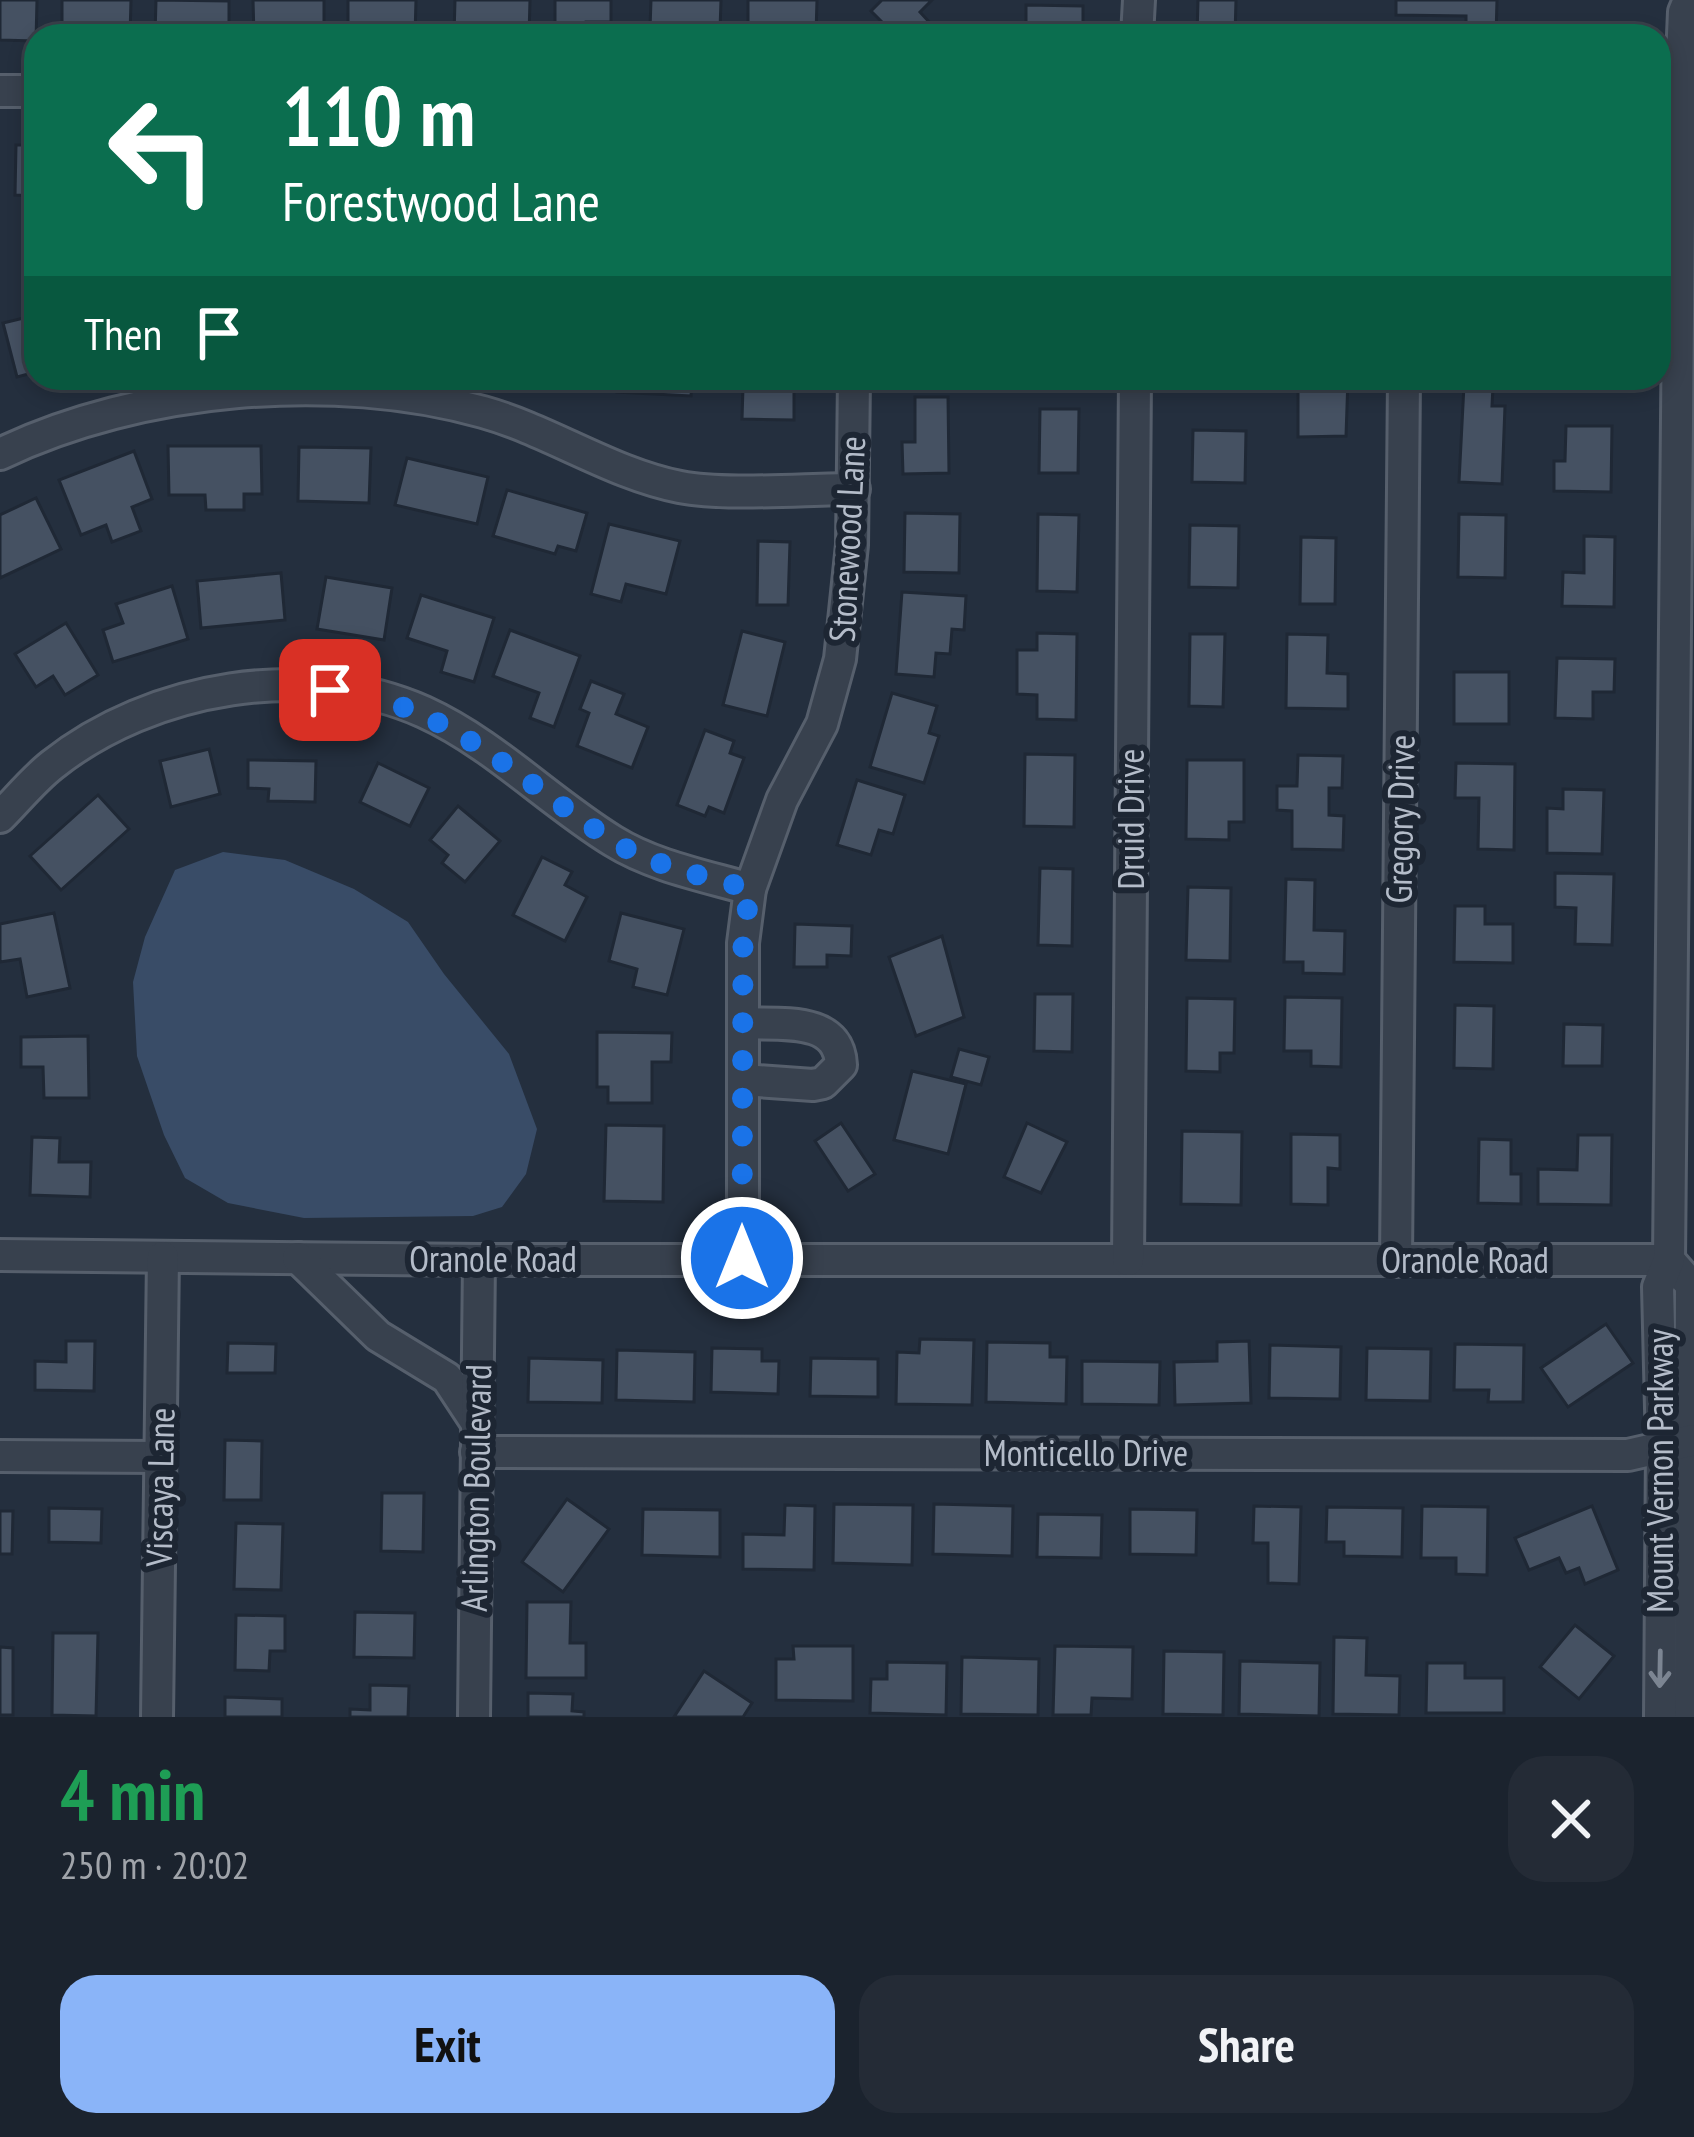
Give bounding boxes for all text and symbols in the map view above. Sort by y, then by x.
text: 110 m [282,60,475,169]
icon: left [84,72,240,228]
text: Forestwood Lane [282,166,600,236]
icon: arrive [186,300,252,366]
text: Then [84,304,162,362]
street label: Stonewood Lane [818,435,875,643]
pin [279,639,381,741]
icon: arrive [297,657,363,723]
street label: Gregory Drive [1375,734,1424,904]
street label: Druid Drive [1107,749,1154,889]
position arrow [679,1195,805,1321]
street label: Oranole Road [409,1235,577,1282]
street label: Oranole Road [1381,1236,1549,1283]
street label: Mount Vernon Parkway [1636,1329,1683,1613]
street label: Arlington Boulevard [450,1364,501,1612]
street label: Viscaya Lane [135,1407,184,1568]
street label: Monticello Drive [984,1429,1188,1476]
one-way arrow [1649,1649,1671,1688]
text: 4 min [60,1747,205,1840]
button: close [1508,1756,1634,1882]
text: 250 m · 20:02 [60,1839,249,1890]
button: Exit [60,1975,835,2113]
button: Share [859,1975,1634,2113]

